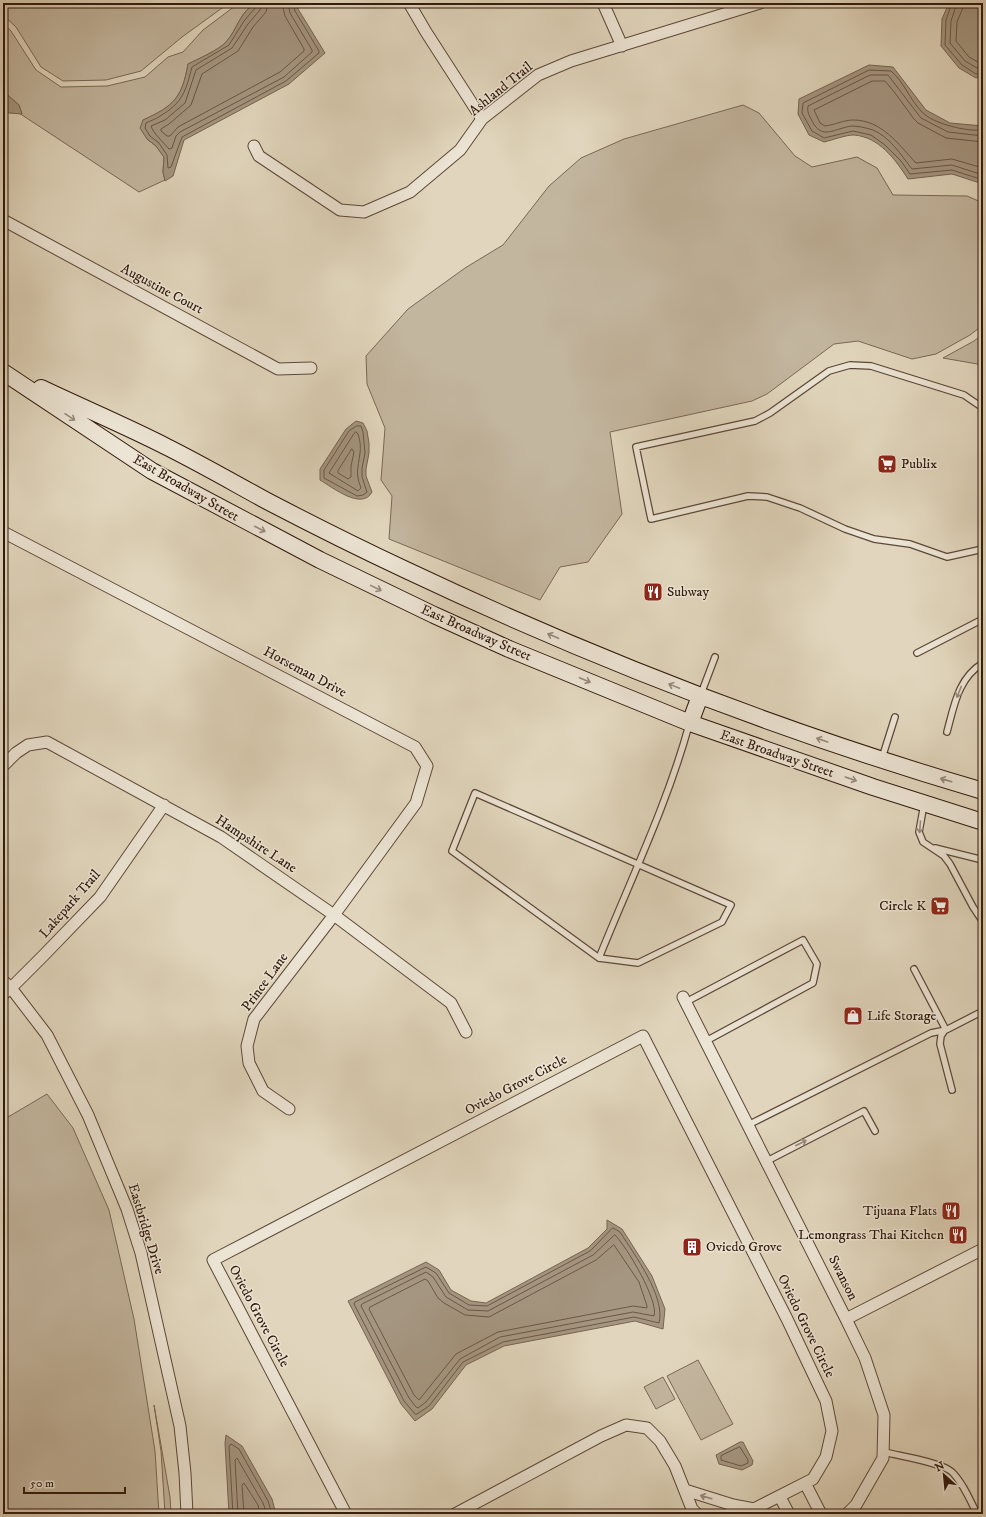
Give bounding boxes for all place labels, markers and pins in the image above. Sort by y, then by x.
supermarket icon: Publix [876,453,898,475]
place label: Publix [901,455,937,473]
restaurant icon: Subway [642,581,664,603]
place label: Subway [667,583,709,601]
supermarket icon: Circle K [929,895,951,917]
place label: Circle K [879,897,926,915]
shop icon: Life Storage [842,1005,864,1027]
place label: Life Storage [867,1007,936,1025]
restaurant icon: Tijuana Flats [940,1200,962,1222]
place label: Tijuana Flats [863,1202,937,1220]
restaurant icon: Lemongrass Thai Kitchen [947,1224,969,1246]
place label: Lemongrass Thai Kitchen [798,1226,945,1244]
building icon: Oviedo Grove [681,1236,703,1258]
place label: Oviedo Grove [706,1238,782,1256]

